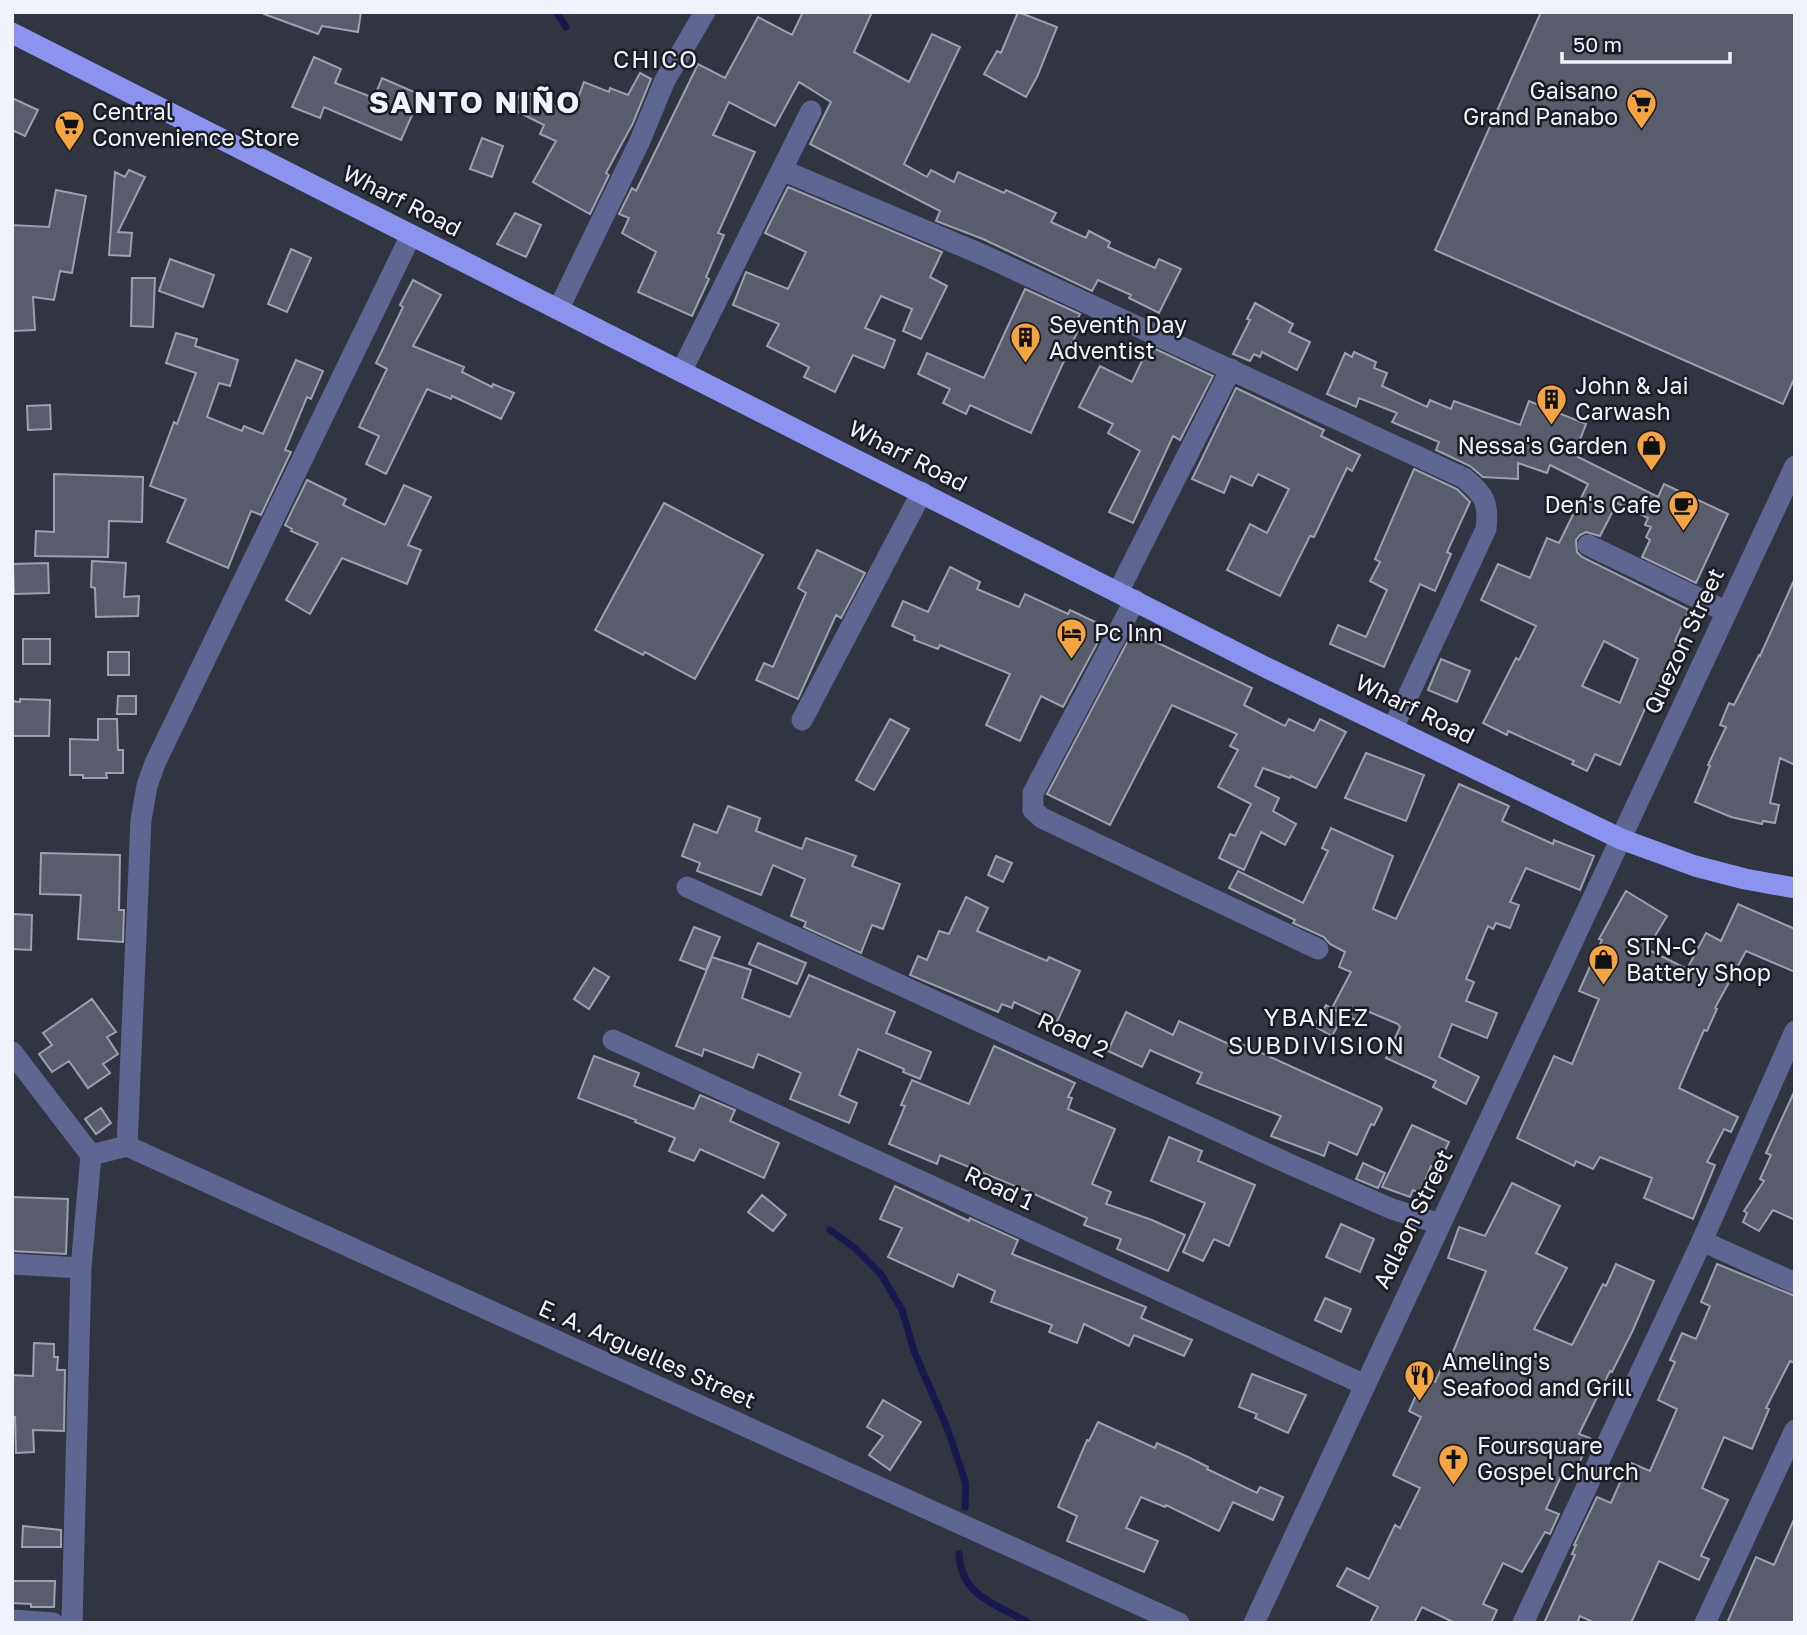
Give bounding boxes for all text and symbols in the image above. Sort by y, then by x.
scale bar [1562,21,1730,65]
text: 50 m [1573,31,1622,57]
district label: CHICO [613,44,699,73]
place label: Gaisano Grand Panabo [1463,76,1618,130]
district label: SANTO NIÑO [369,84,581,120]
supermarket icon: Gaisano Grand Panabo [1624,87,1658,131]
place label: Central Convenience Store [92,97,300,151]
supermarket icon: Central Convenience Store [52,108,86,152]
street label: Wharf Road [339,158,466,242]
place label: Seventh Day Adventist [1049,310,1187,364]
building icon: Seventh Day Adventist [1009,321,1043,365]
place label: John & Jai Carwash [1575,371,1689,425]
building icon: John & Jai Carwash [1535,382,1569,426]
street label: Wharf Road [845,413,972,497]
shop icon: Nessa's Garden [1634,429,1668,473]
place label: Nessa's Garden [1457,431,1628,459]
cafe icon: Den's Cafe [1667,488,1701,532]
place label: Den's Cafe [1545,490,1661,518]
street label: Quezon Street [1637,563,1729,718]
hotel icon: Pc Inn [1054,616,1088,660]
place label: Pc Inn [1094,618,1163,646]
street label: Wharf Road [1351,667,1480,749]
place label: STN-C Battery Shop [1626,932,1771,986]
shop icon: STN-C Battery Shop [1586,943,1620,987]
district label: YBANEZ SUBDIVISION [1228,1002,1406,1059]
street label: Road 2 [1033,1005,1114,1063]
street label: Adlaon Street [1366,1144,1458,1293]
street label: Road 1 [960,1159,1039,1215]
street label: E. A. Arguelles Street [535,1293,760,1414]
place label: Ameling's Seafood and Grill [1442,1347,1632,1401]
restaurant icon: Ameling's Seafood and Grill [1402,1358,1436,1402]
place label: Foursquare Gospel Church [1477,1431,1639,1485]
church icon: Foursquare Gospel Church [1437,1442,1471,1486]

